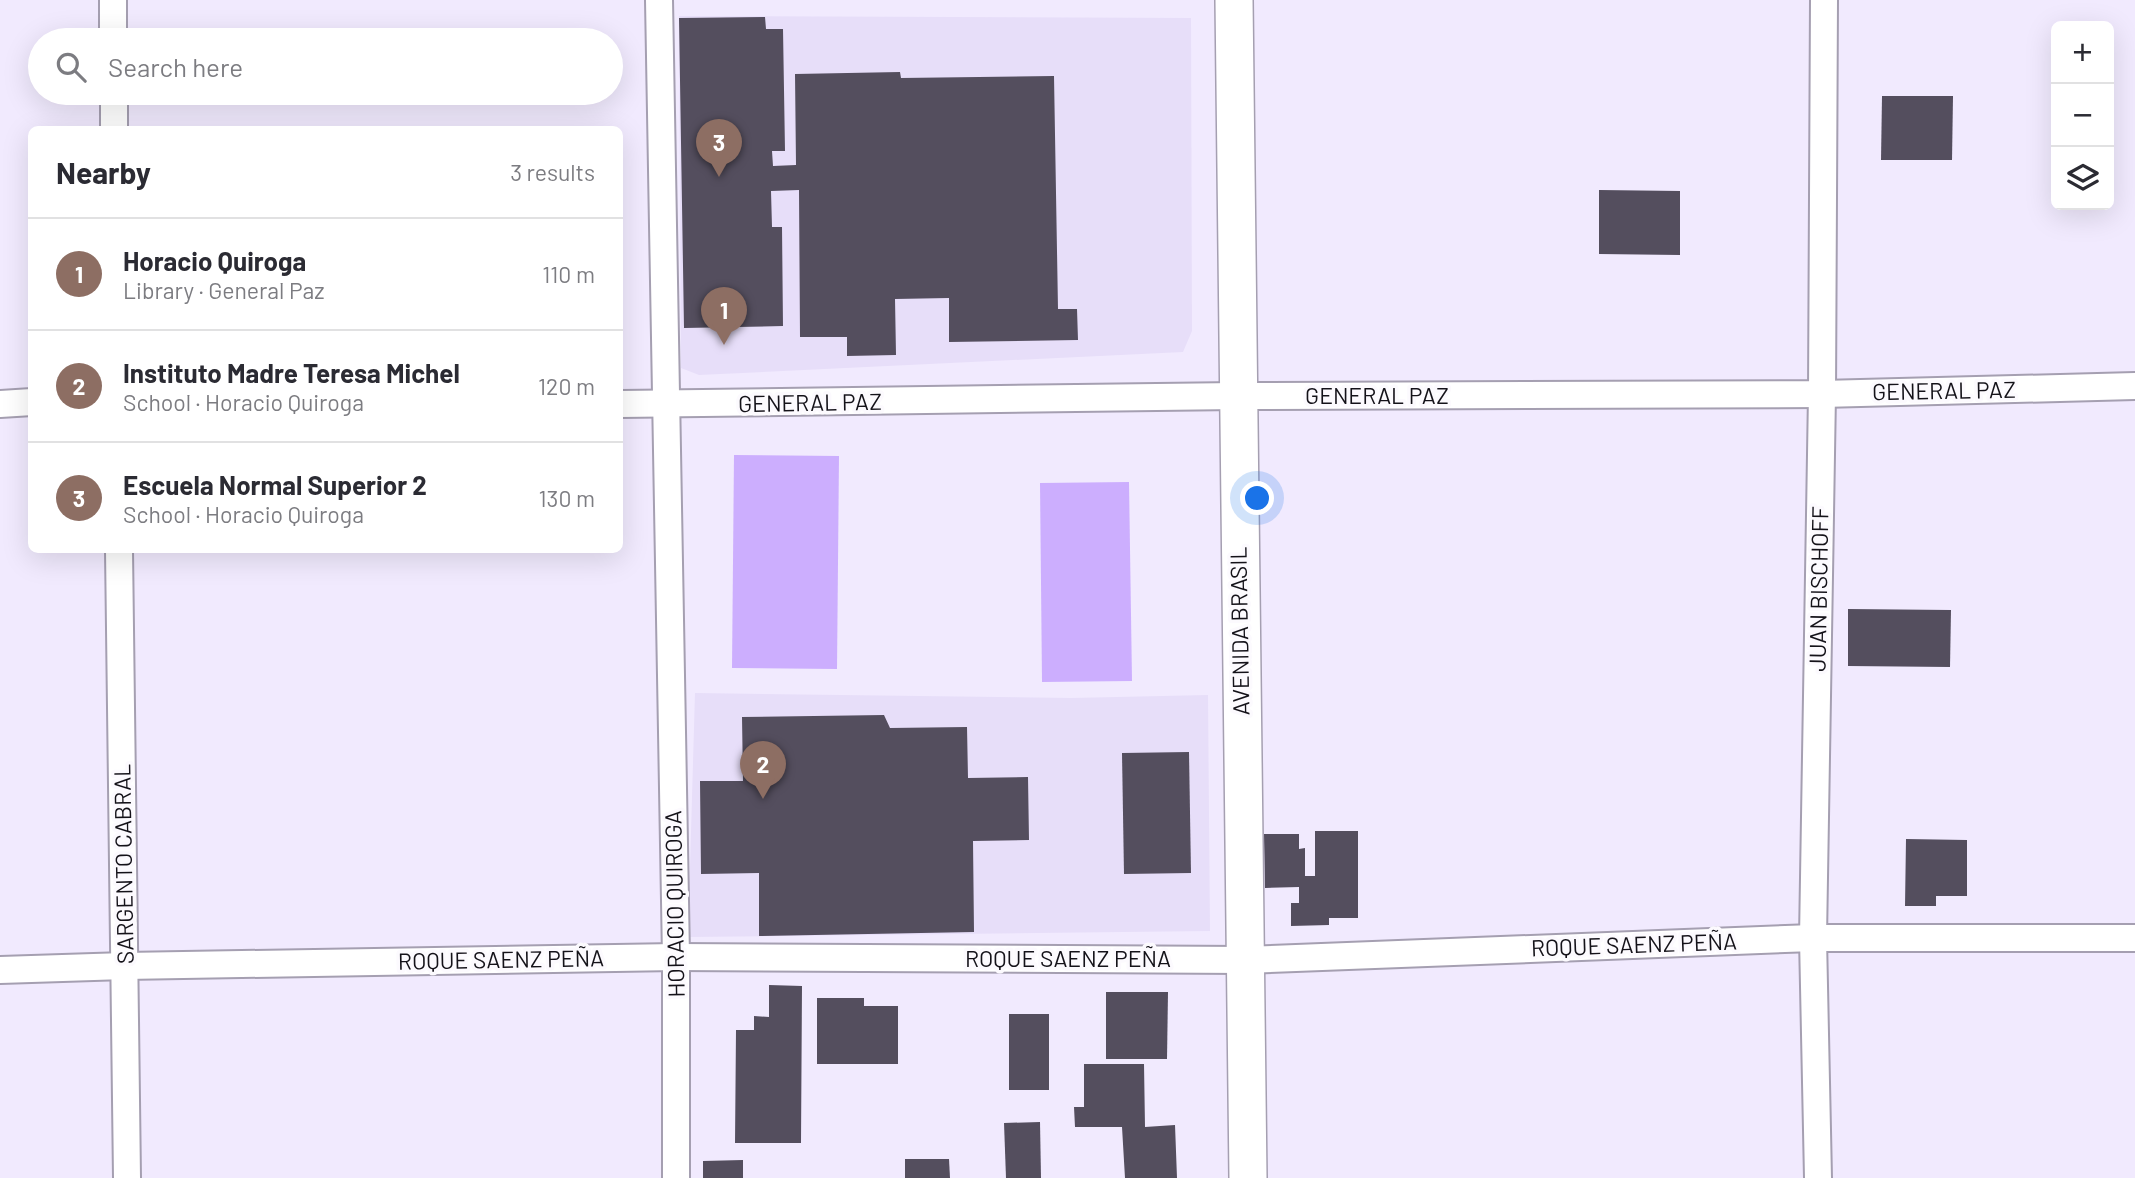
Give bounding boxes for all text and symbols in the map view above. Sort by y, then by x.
map controls [2051,21,2114,210]
button: + [2051,21,2114,84]
search box [28,28,623,105]
icon: search [52,48,90,86]
text: Search here [108,51,243,82]
button: − [2051,84,2114,147]
pin: 3 [696,119,742,177]
button: layers [2051,147,2114,210]
text: Nearby [56,154,151,190]
text: 3 results [510,158,595,186]
text: Horacio Quiroga [123,245,306,276]
text: 1 [75,260,83,288]
text: 110 m [542,260,595,288]
text: Library · General Paz [123,276,325,304]
pin: 1 [701,287,747,345]
text: Instituto Madre Teresa Michel [123,357,460,388]
text: 2 [73,372,85,400]
text: 120 m [538,372,595,400]
street label: GENERAL PAZ [1872,375,2016,405]
street label: GENERAL PAZ [1305,381,1449,409]
street label: GENERAL PAZ [738,387,882,417]
text: School · Horacio Quiroga [123,388,364,416]
text: Escuela Normal Superior 2 [123,469,427,500]
your location [1240,481,1274,515]
text: 3 [73,484,85,512]
text: 130 m [538,484,595,512]
text: School · Horacio Quiroga [123,500,364,528]
street label: JUAN BISCHOFF [1803,506,1833,672]
street label: AVENIDA BRASIL [1224,546,1254,716]
pin: 2 [740,741,786,799]
street label: SARGENTO CABRAL [107,764,139,964]
street label: HORACIO QUIROGA [658,810,690,998]
street label: ROQUE SAENZ PEÑA [1530,926,1738,962]
street label: ROQUE SAENZ PEÑA [398,943,604,975]
street label: ROQUE SAENZ PEÑA [965,944,1171,972]

